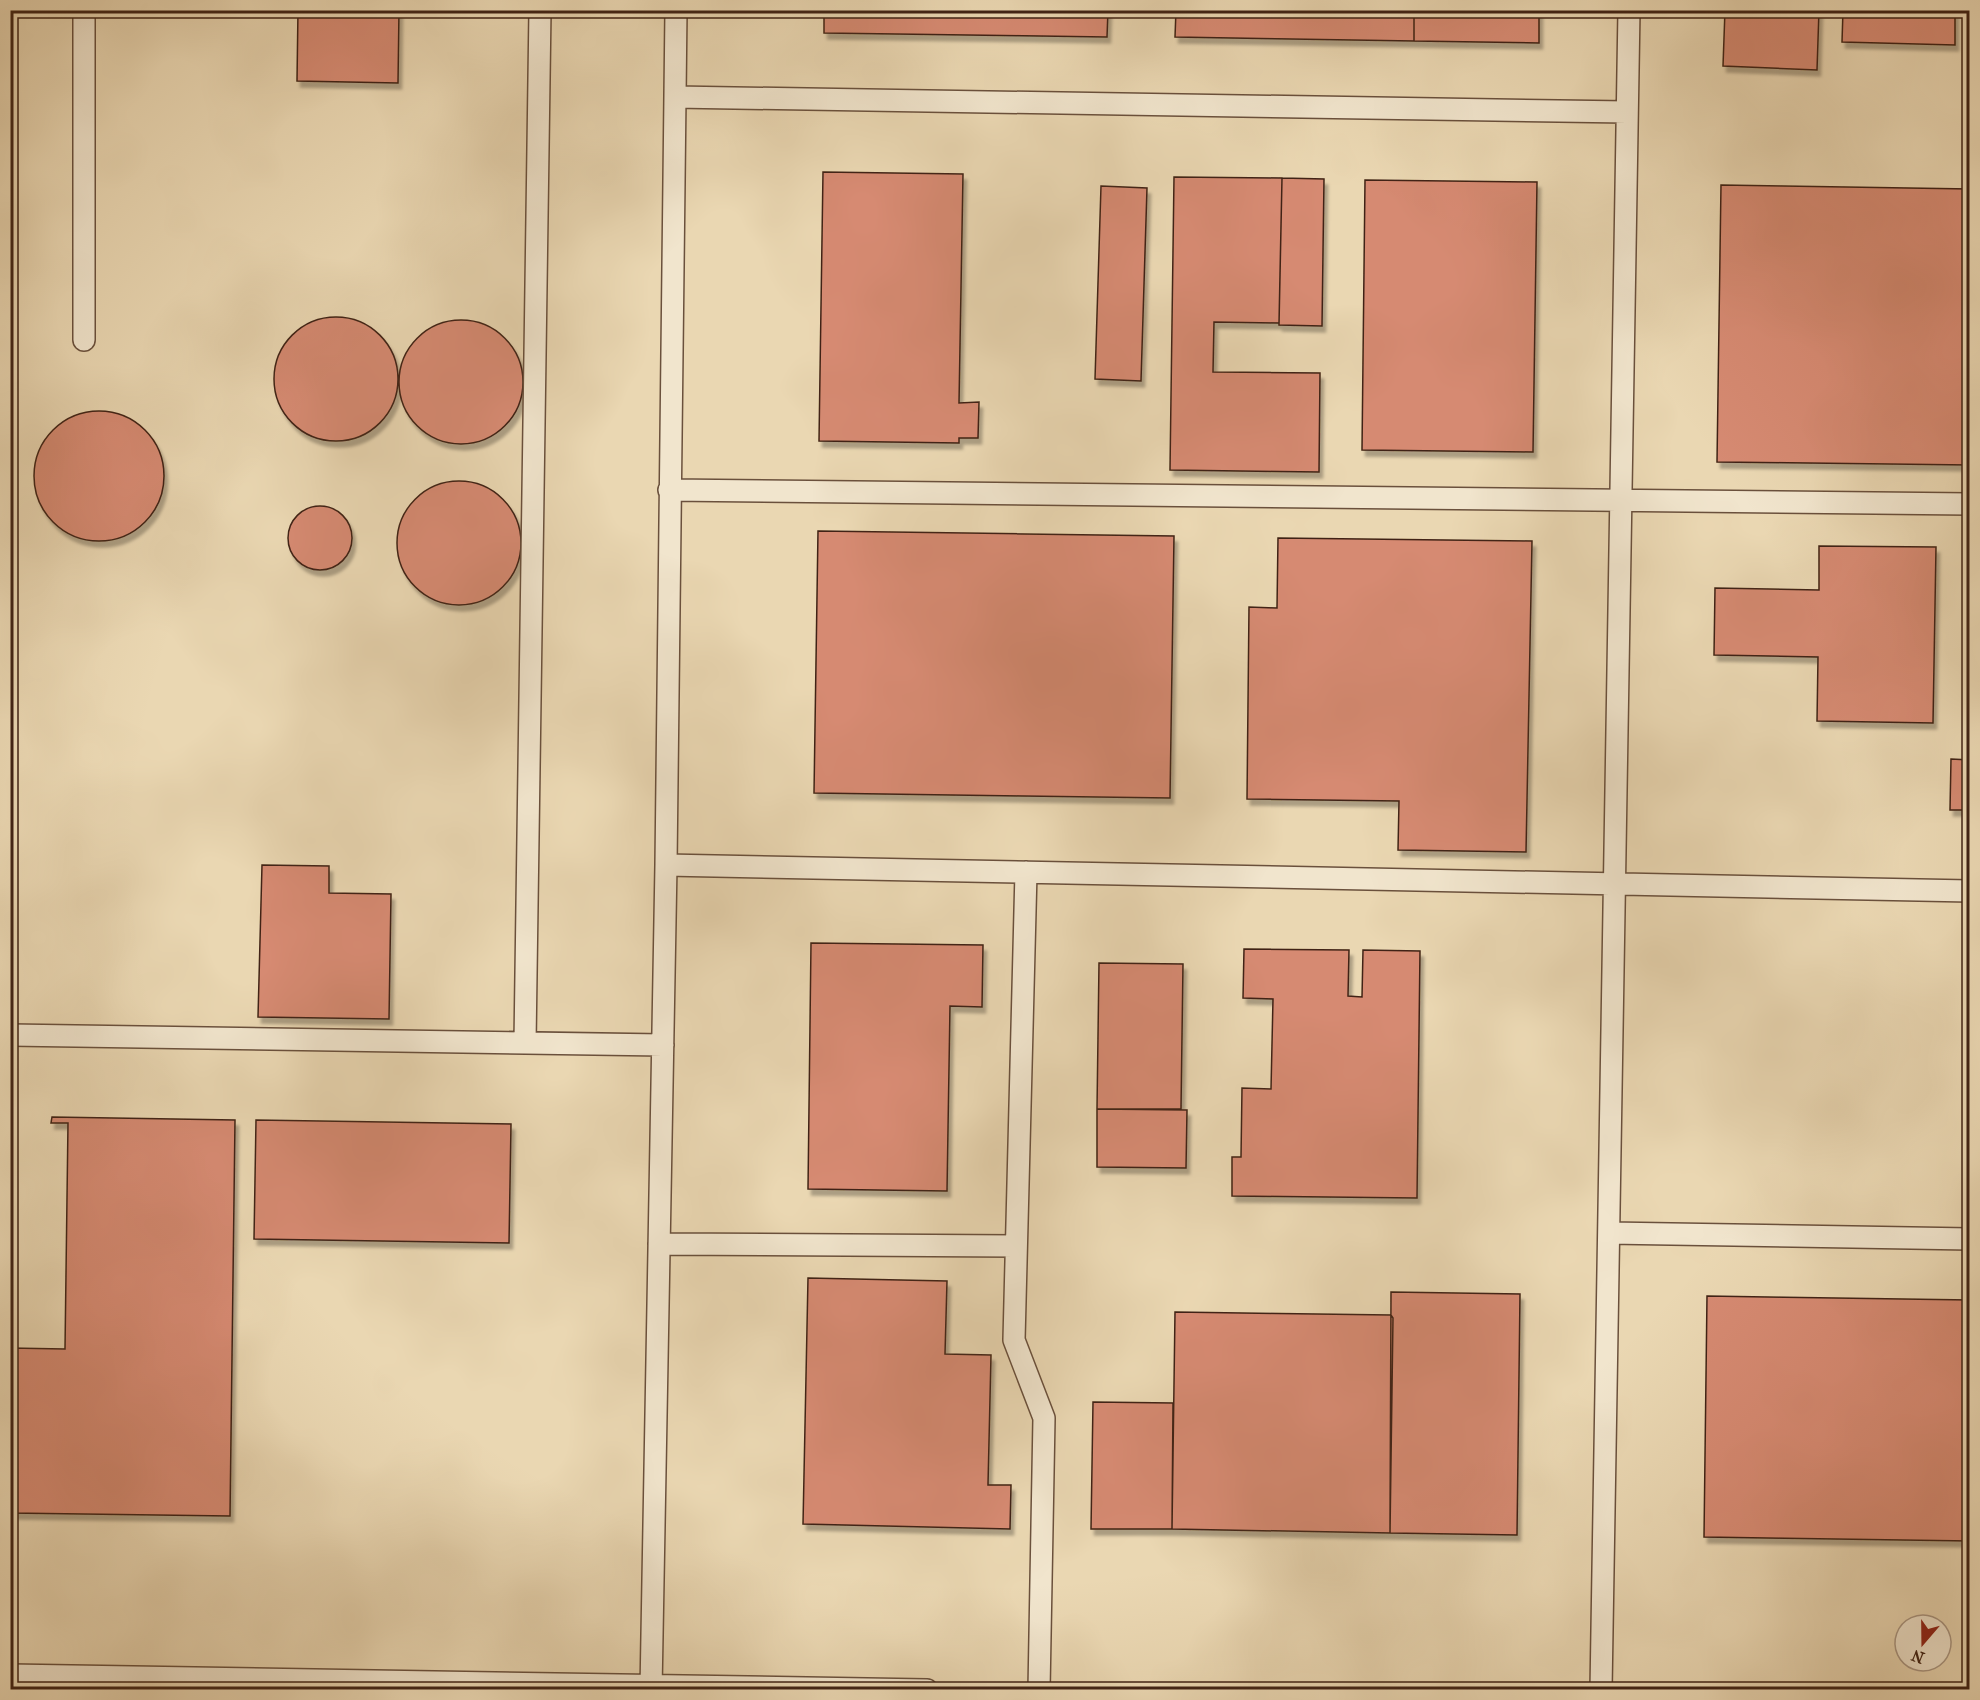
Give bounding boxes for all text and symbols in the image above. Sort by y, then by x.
north arrow [1893,1613,1953,1673]
text: N [1908,1645,1927,1668]

